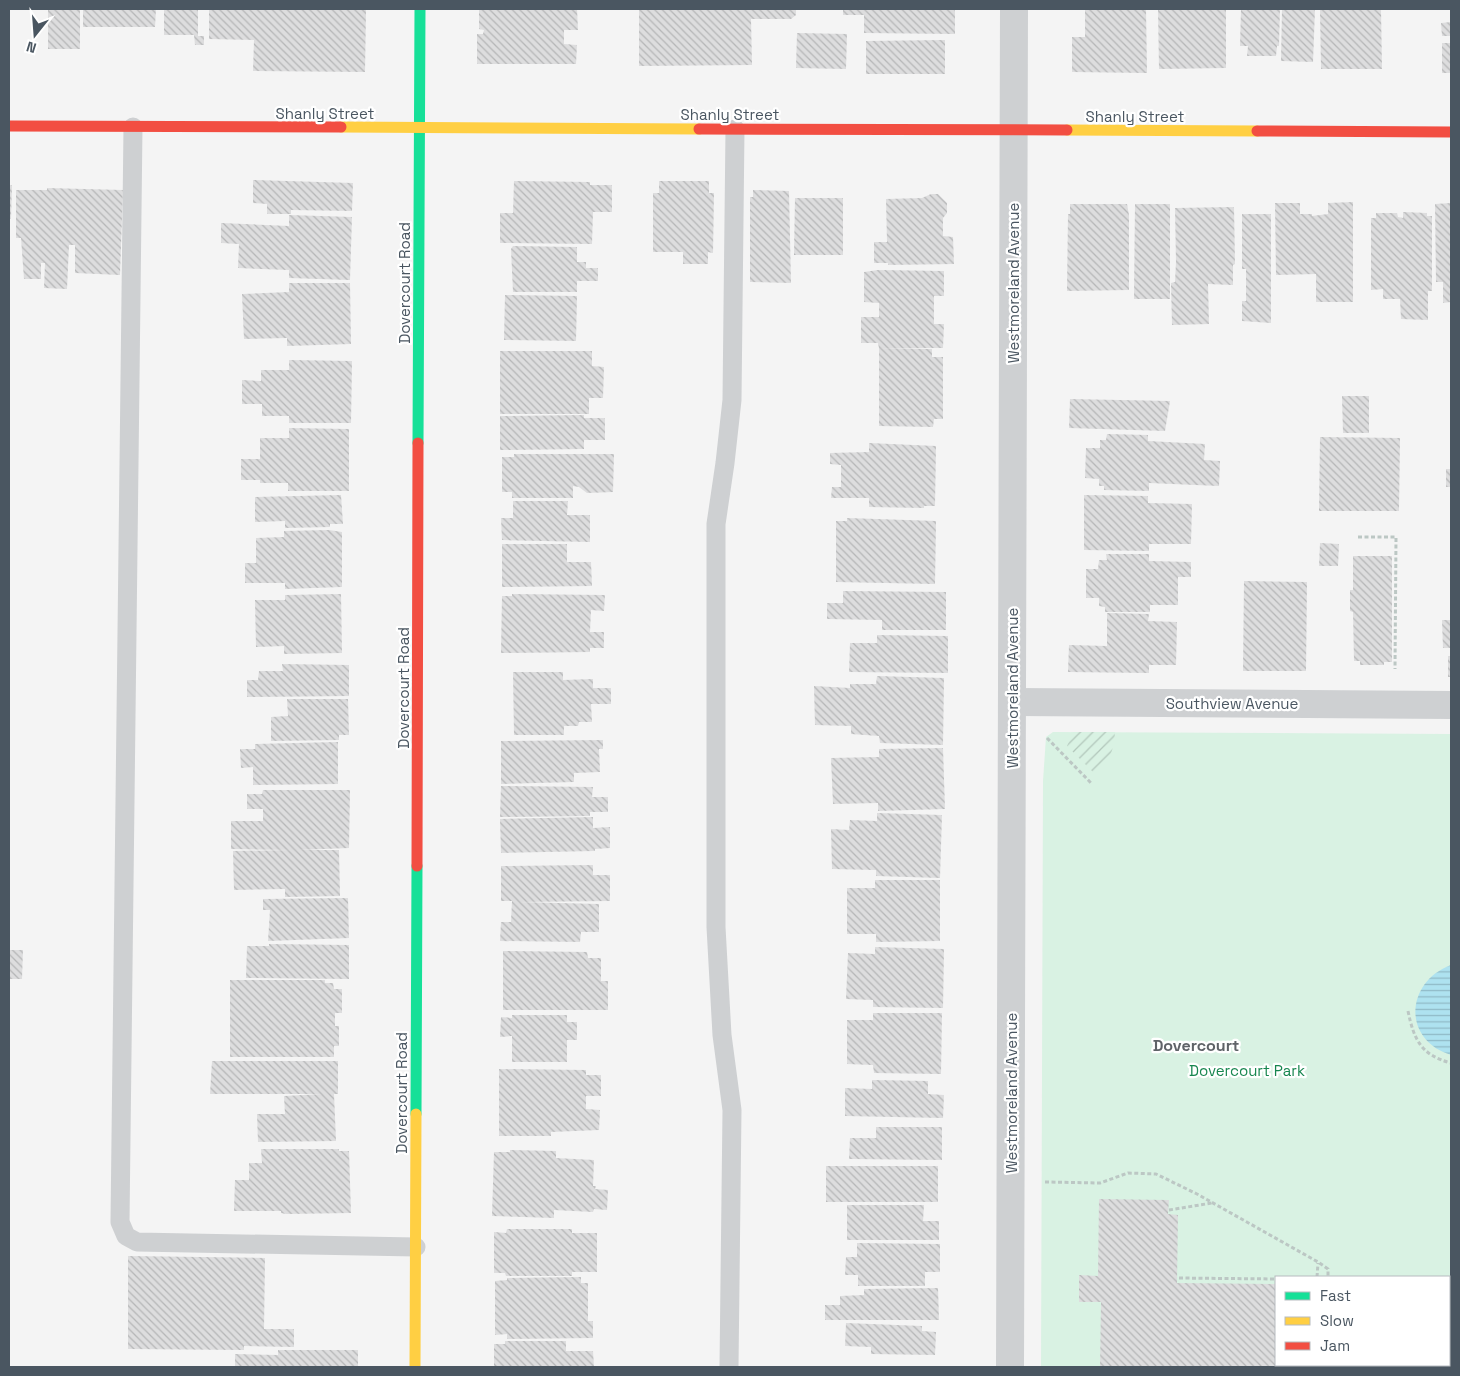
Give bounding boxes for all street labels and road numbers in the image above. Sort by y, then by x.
street label: Shanly Street [276,104,374,123]
street label: Shanly Street [681,105,779,124]
street label: Shanly Street [1086,107,1184,126]
street label: Westmoreland Avenue [1004,203,1023,363]
street label: Dovercourt Road [395,222,414,344]
street label: Westmoreland Avenue [1003,608,1022,768]
street label: Dovercourt Road [394,627,413,749]
street label: Southview Avenue [1166,694,1298,713]
street label: Westmoreland Avenue [1002,1013,1021,1173]
street label: Dovercourt Road [392,1032,411,1154]

